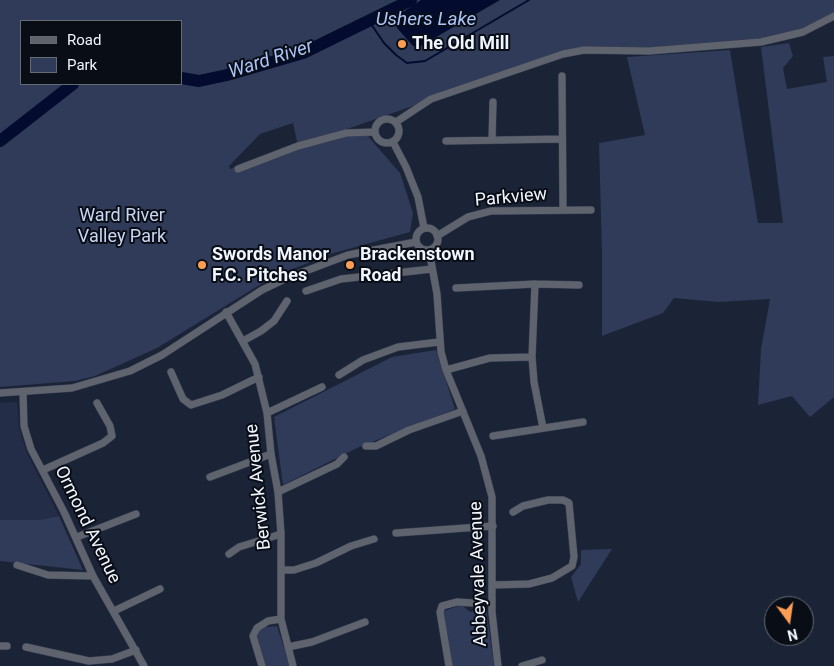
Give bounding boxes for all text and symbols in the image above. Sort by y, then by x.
water label: Ushers Lake [376,9,476,31]
legend [20,20,182,85]
text: Road [67,31,101,49]
place label: The Old Mill [412,33,509,55]
water label: Ward River [226,36,316,84]
marker: The Old Mill [396,38,408,50]
text: Park [67,56,97,74]
street label: Parkview [474,184,548,212]
park label: Ward River Valley Park [78,205,166,248]
place label: Swords Manor F.C. Pitches [212,244,329,286]
place label: Brackenstown Road [360,244,475,286]
marker: Swords Manor F.C. Pitches [196,259,208,271]
marker: Brackenstown Road [344,259,356,271]
street label: Berwick Avenue [242,423,276,551]
street label: Ormond Avenue [49,463,125,587]
street label: Abbeyvale Avenue [466,501,492,647]
north arrow [764,596,814,646]
text: N [786,626,799,644]

